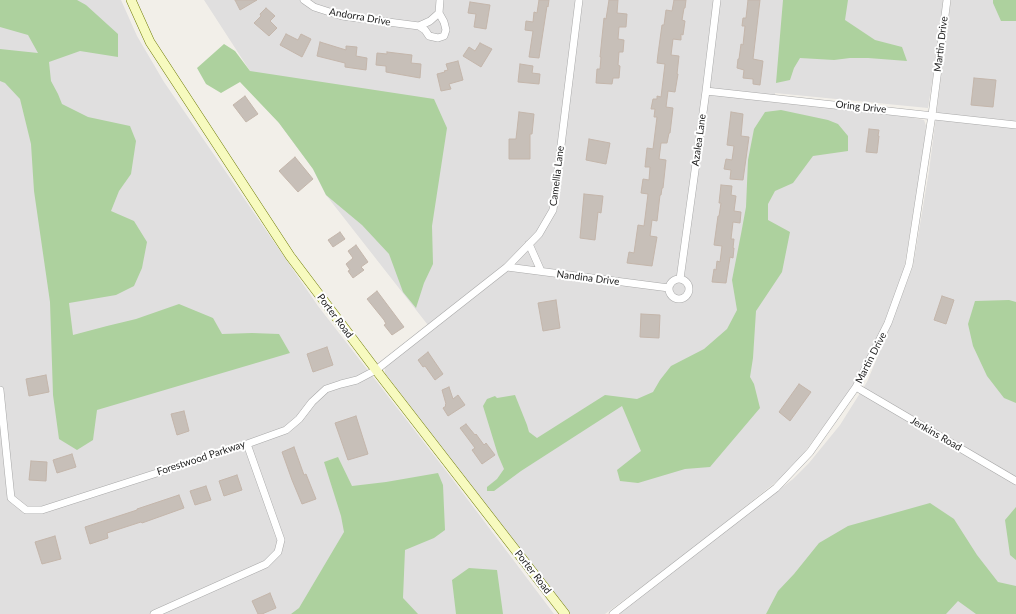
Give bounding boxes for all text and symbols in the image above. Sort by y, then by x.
street label: Andorra Drive [328,6,392,28]
street label: Martin Drive [932,16,950,72]
street label: Oring Drive [835,98,887,116]
street label: Azalea Lane [689,113,709,167]
street label: Camellia Lane [547,145,567,207]
street label: Nandina Drive [556,268,620,288]
street label: Porter Road [314,292,356,340]
street label: Martin Drive [853,330,889,386]
street label: Jenkins Road [908,415,964,453]
street label: Forestwood Parkway [155,438,247,478]
street label: Porter Road [512,548,554,596]

